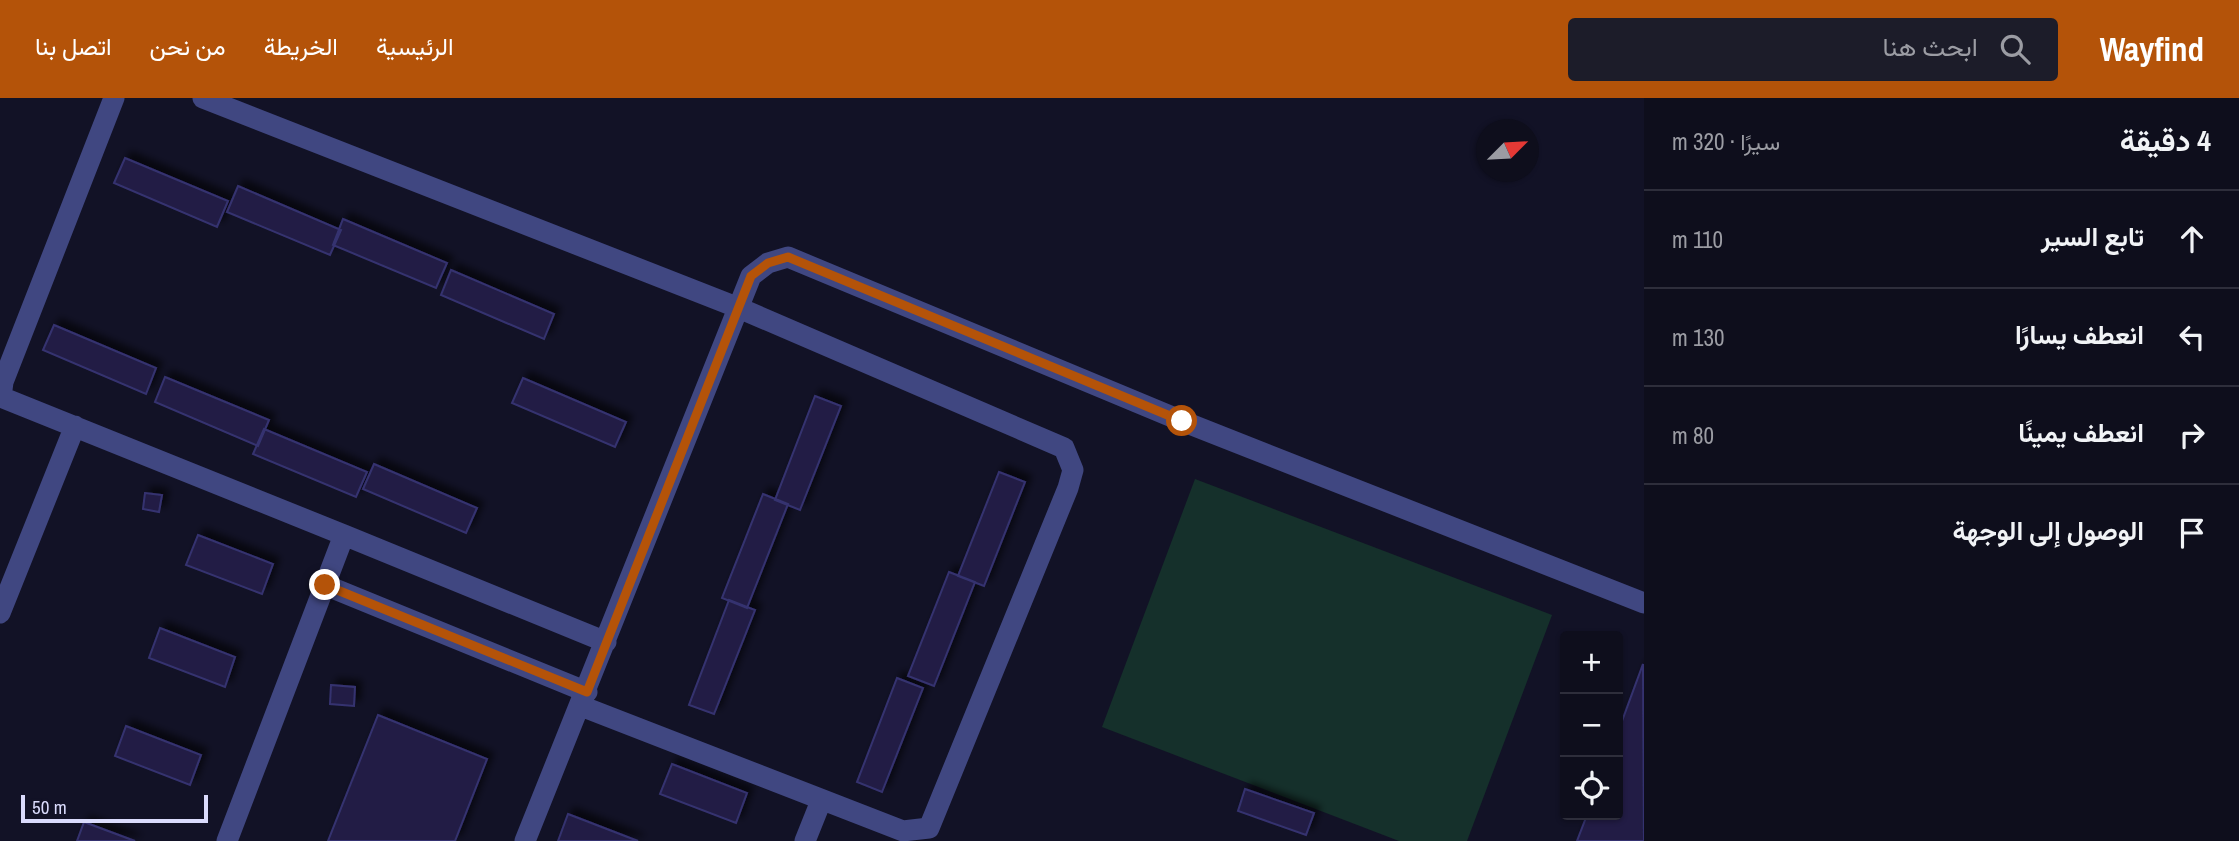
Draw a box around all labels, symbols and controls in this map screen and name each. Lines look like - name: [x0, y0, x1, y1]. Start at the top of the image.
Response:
- search box: [1568, 18, 2058, 81]
- text: Wayfind: [2100, 27, 2204, 71]
- text: ابحث هنا: [1883, 29, 1978, 64]
- text: اتصل بنا: [35, 30, 112, 62]
- text: من نحن: [150, 30, 226, 62]
- text: الخريطة: [264, 30, 338, 62]
- text: الرئيسية: [376, 30, 453, 62]
- icon: search: [1996, 30, 2034, 68]
- north arrow: [1476, 119, 1539, 182]
- text: 4 دقيقة: [2120, 120, 2211, 160]
- text: سيرًا · 320 m: [1672, 126, 1780, 157]
- text: تابع السير: [2041, 219, 2144, 254]
- icon: ahead: [2173, 220, 2211, 258]
- text: 110 m: [1672, 224, 1723, 255]
- text: انعطف يسارًا: [2015, 317, 2144, 352]
- icon: left: [2173, 318, 2211, 356]
- text: 130 m: [1672, 322, 1724, 353]
- route start: [1166, 405, 1197, 436]
- text: انعطف يمينًا: [2018, 415, 2144, 450]
- icon: right: [2173, 416, 2211, 454]
- text: 80 m: [1672, 420, 1714, 451]
- text: الوصول إلى الوجهة: [1952, 513, 2144, 548]
- icon: arrive: [2173, 514, 2211, 552]
- route end: [309, 569, 340, 600]
- map controls: [1560, 631, 1623, 820]
- button: +: [1560, 631, 1623, 694]
- button: −: [1560, 694, 1623, 757]
- button: locate: [1560, 757, 1623, 820]
- scale bar: [21, 792, 208, 824]
- text: 50 m: [32, 794, 67, 820]

